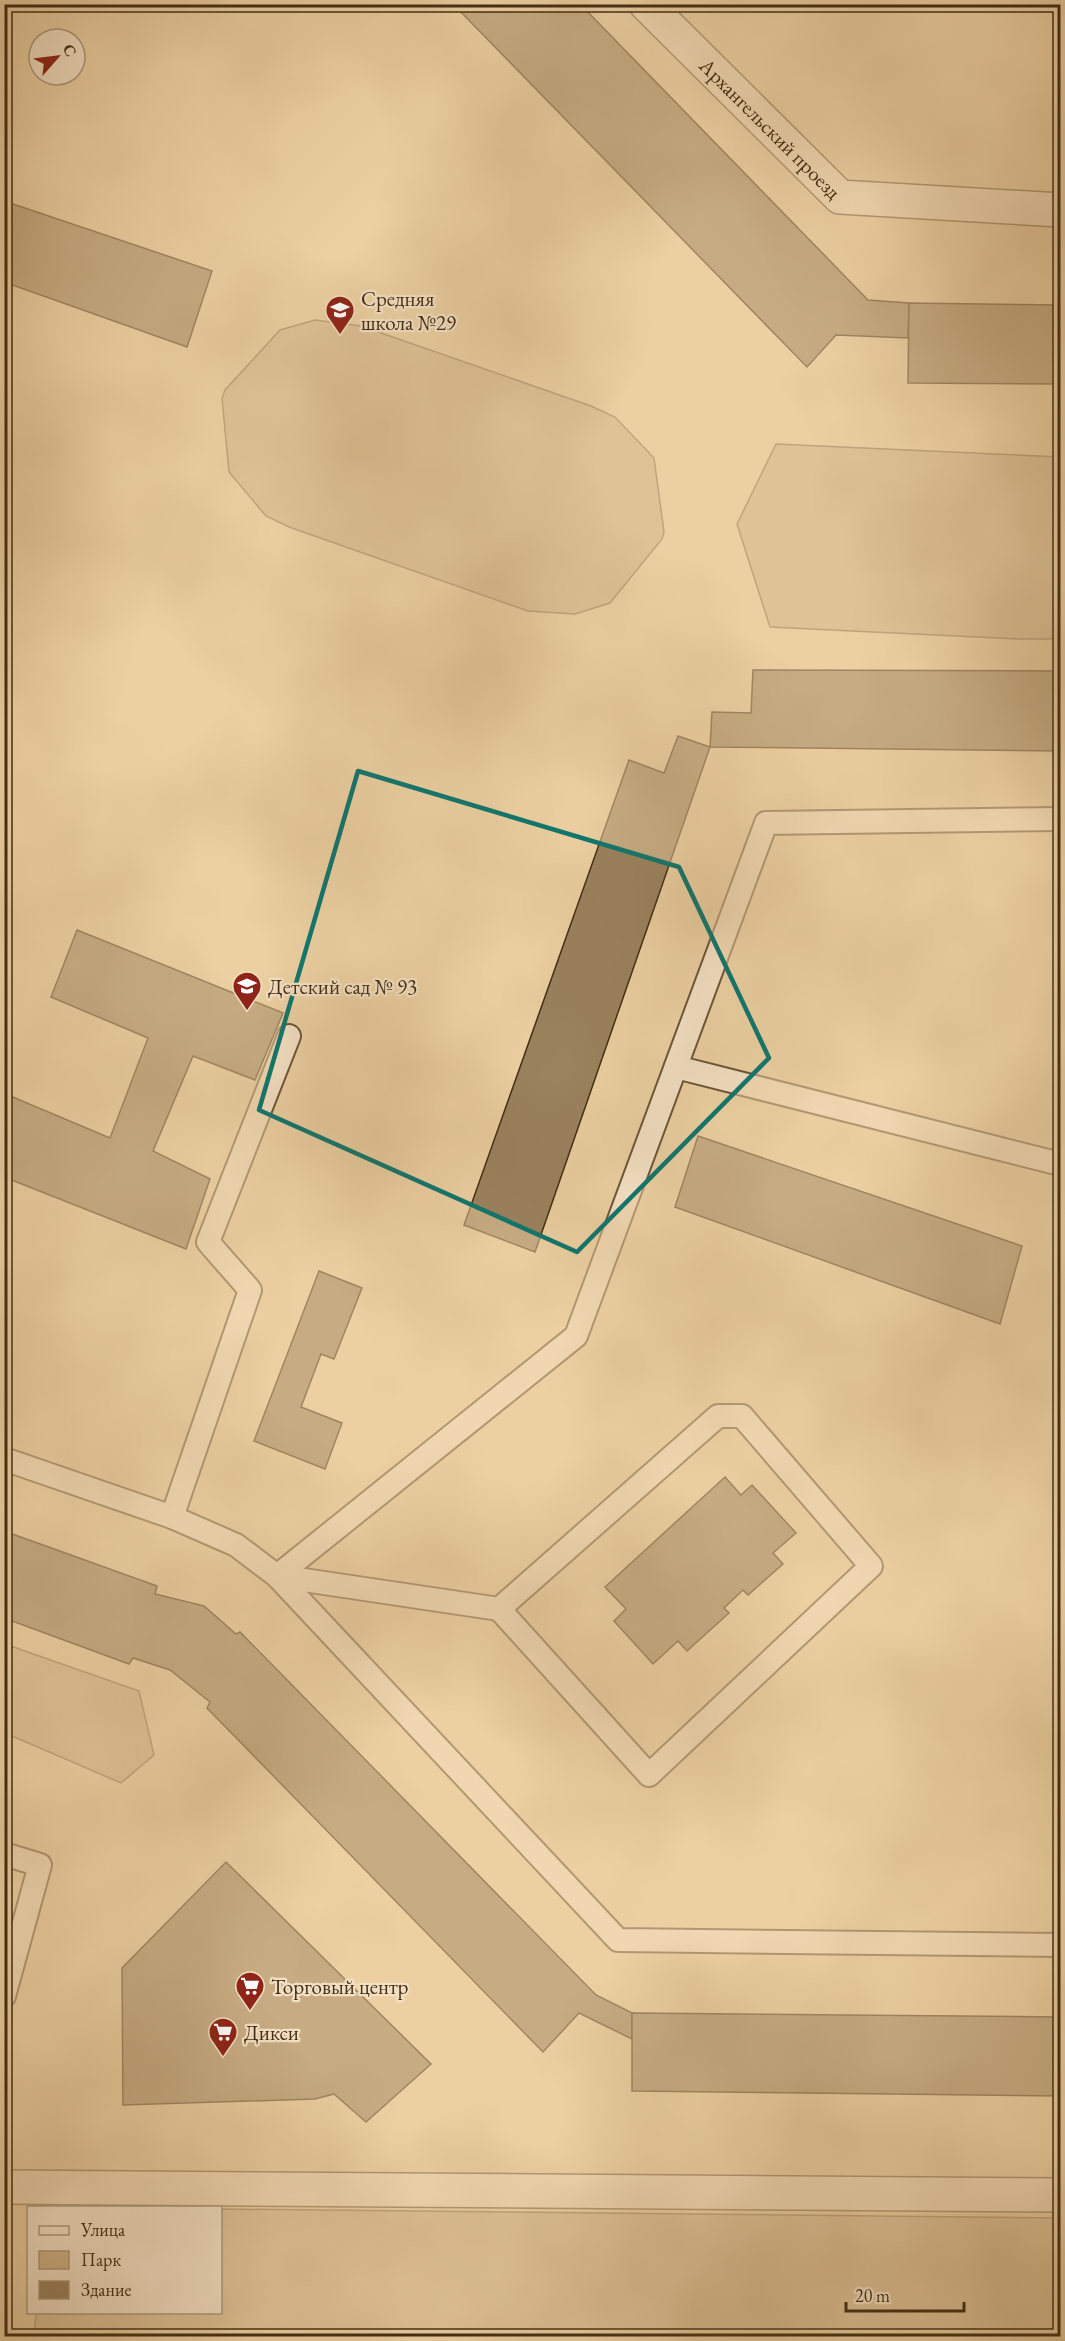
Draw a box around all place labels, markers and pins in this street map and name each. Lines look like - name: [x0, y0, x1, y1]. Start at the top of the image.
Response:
- place label: Средняя школа №29: [361, 285, 456, 336]
- school or university icon: Средняя школа №29: [324, 294, 356, 336]
- school or university icon: Детский сад № 93: [231, 970, 263, 1012]
- place label: Детский сад № 93: [268, 973, 417, 1000]
- supermarket icon: Торговый центр: [234, 1970, 266, 2012]
- place label: Торговый центр: [271, 1973, 409, 2000]
- supermarket icon: Дикси: [207, 2016, 239, 2058]
- place label: Дикси: [244, 2019, 299, 2046]

